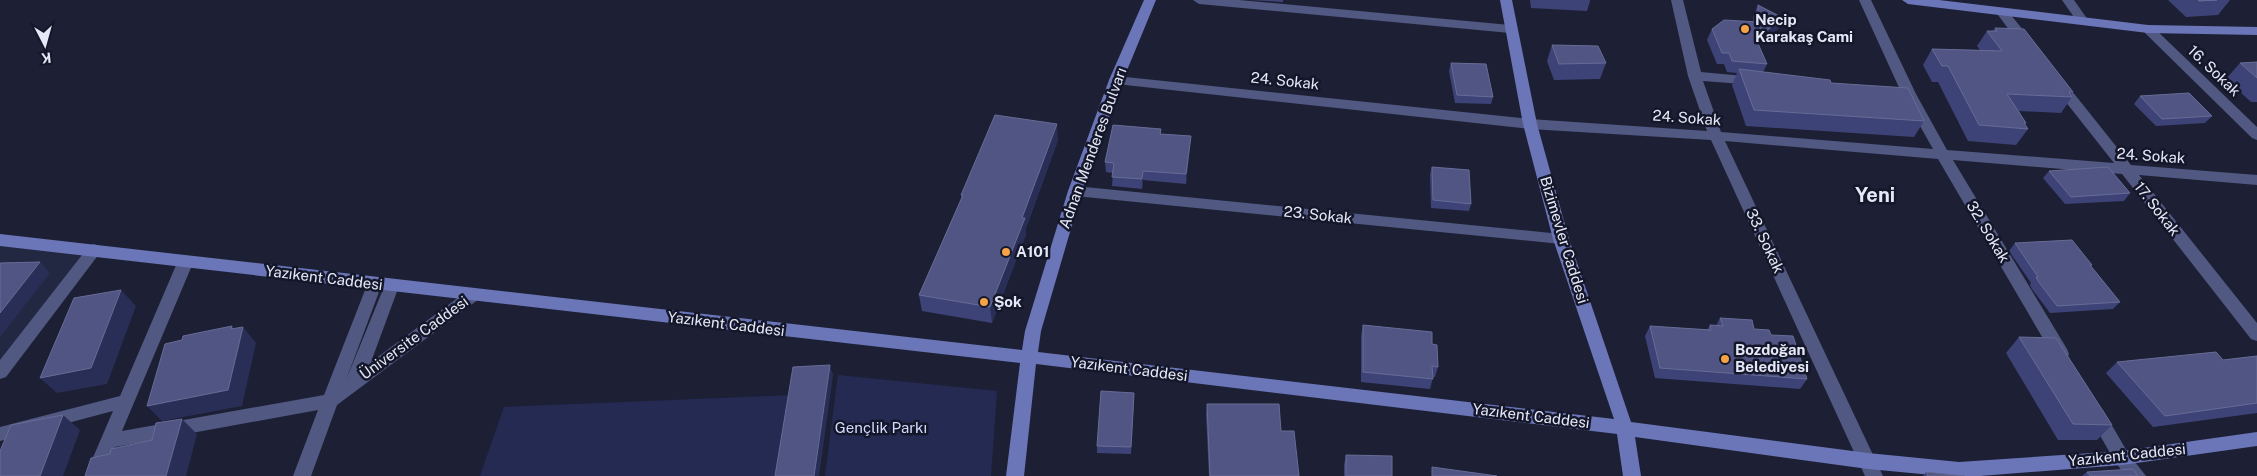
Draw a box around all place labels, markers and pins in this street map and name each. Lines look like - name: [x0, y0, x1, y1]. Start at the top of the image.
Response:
- place label: Necip Karakaş Cami: [1755, 11, 1853, 45]
- marker: Necip Karakaş Cami: [1739, 23, 1751, 35]
- place label: A101: [1016, 243, 1049, 260]
- marker: A101: [1000, 246, 1012, 258]
- place label: Şok: [994, 293, 1022, 310]
- marker: Şok: [978, 296, 990, 308]
- place label: Bozdoğan Belediyesi: [1735, 341, 1809, 375]
- marker: Bozdoğan Belediyesi: [1719, 353, 1731, 365]

